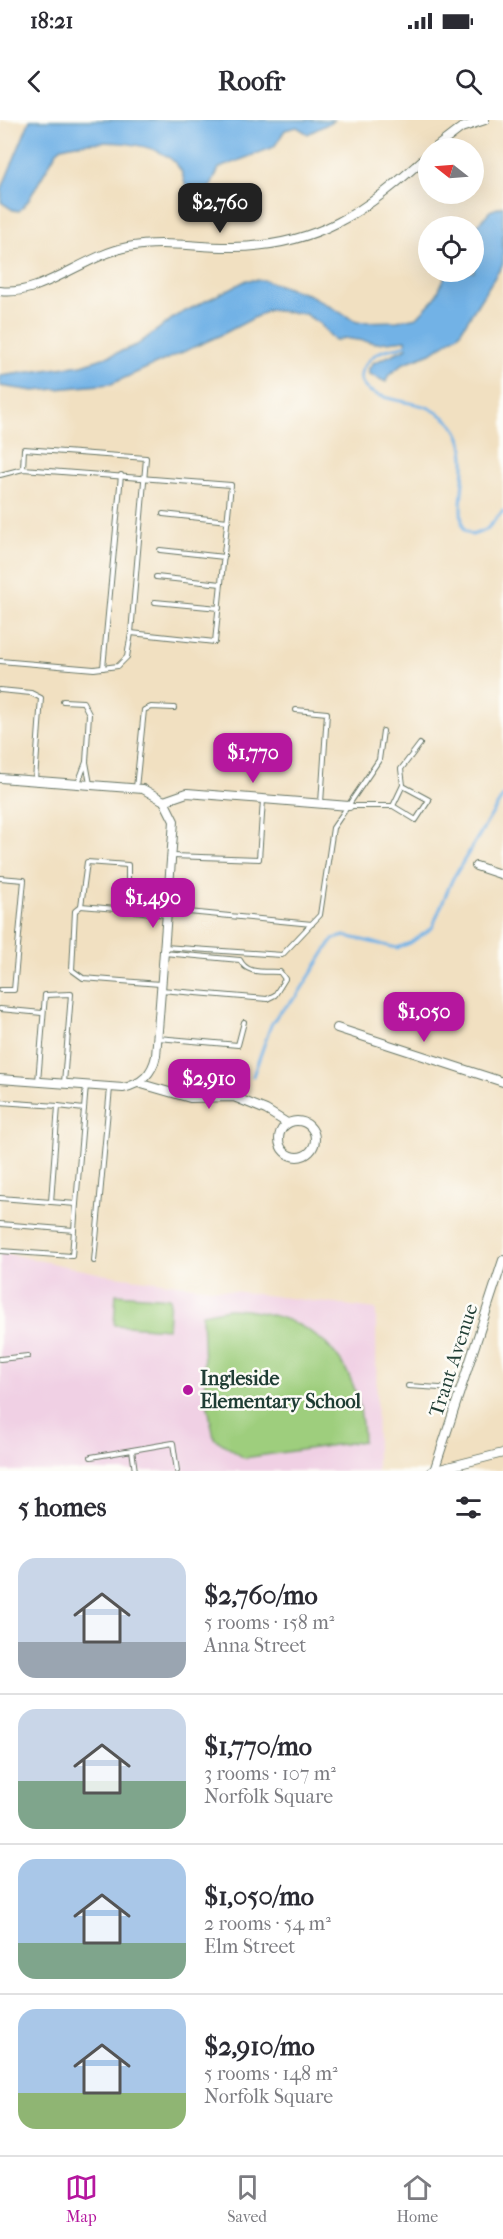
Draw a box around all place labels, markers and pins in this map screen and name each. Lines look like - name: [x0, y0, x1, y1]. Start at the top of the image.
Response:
- pin: $2,760: [171, 183, 269, 234]
- pin: $1,770: [204, 733, 302, 784]
- pin: $1,490: [104, 878, 202, 929]
- pin: $1,050: [375, 992, 473, 1043]
- pin: $2,910: [160, 1059, 258, 1110]
- place label: Ingleside Elementary School: [200, 1367, 362, 1413]
- marker: Ingleside Elementary School: [181, 1383, 195, 1397]

